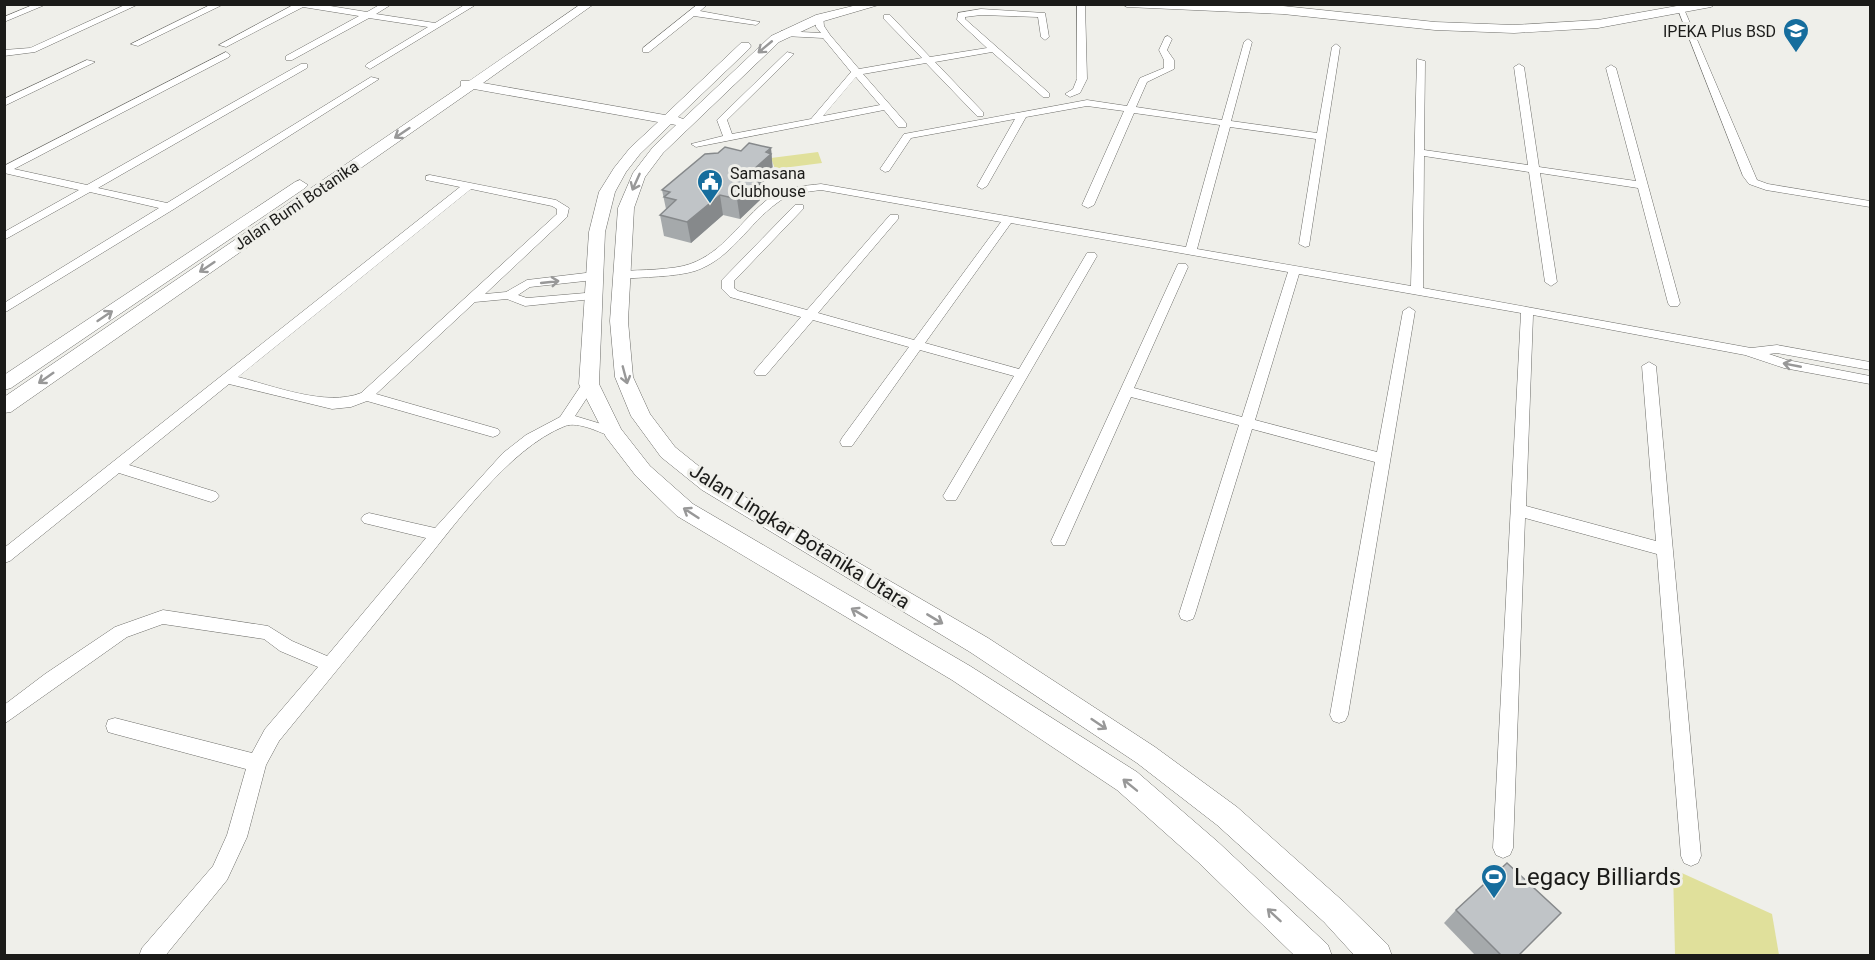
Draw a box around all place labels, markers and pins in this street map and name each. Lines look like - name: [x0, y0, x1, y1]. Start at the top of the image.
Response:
- school or university icon: IPEKA Plus BSD: [1781, 16, 1811, 54]
- place label: IPEKA Plus BSD: [1663, 22, 1776, 41]
- place label: Samasana Clubhouse: [730, 164, 806, 201]
- public building icon: Samasana Clubhouse: [695, 167, 725, 205]
- sports icon: Legacy Billiards: [1479, 862, 1509, 900]
- place label: Legacy Billiards: [1514, 863, 1681, 891]

